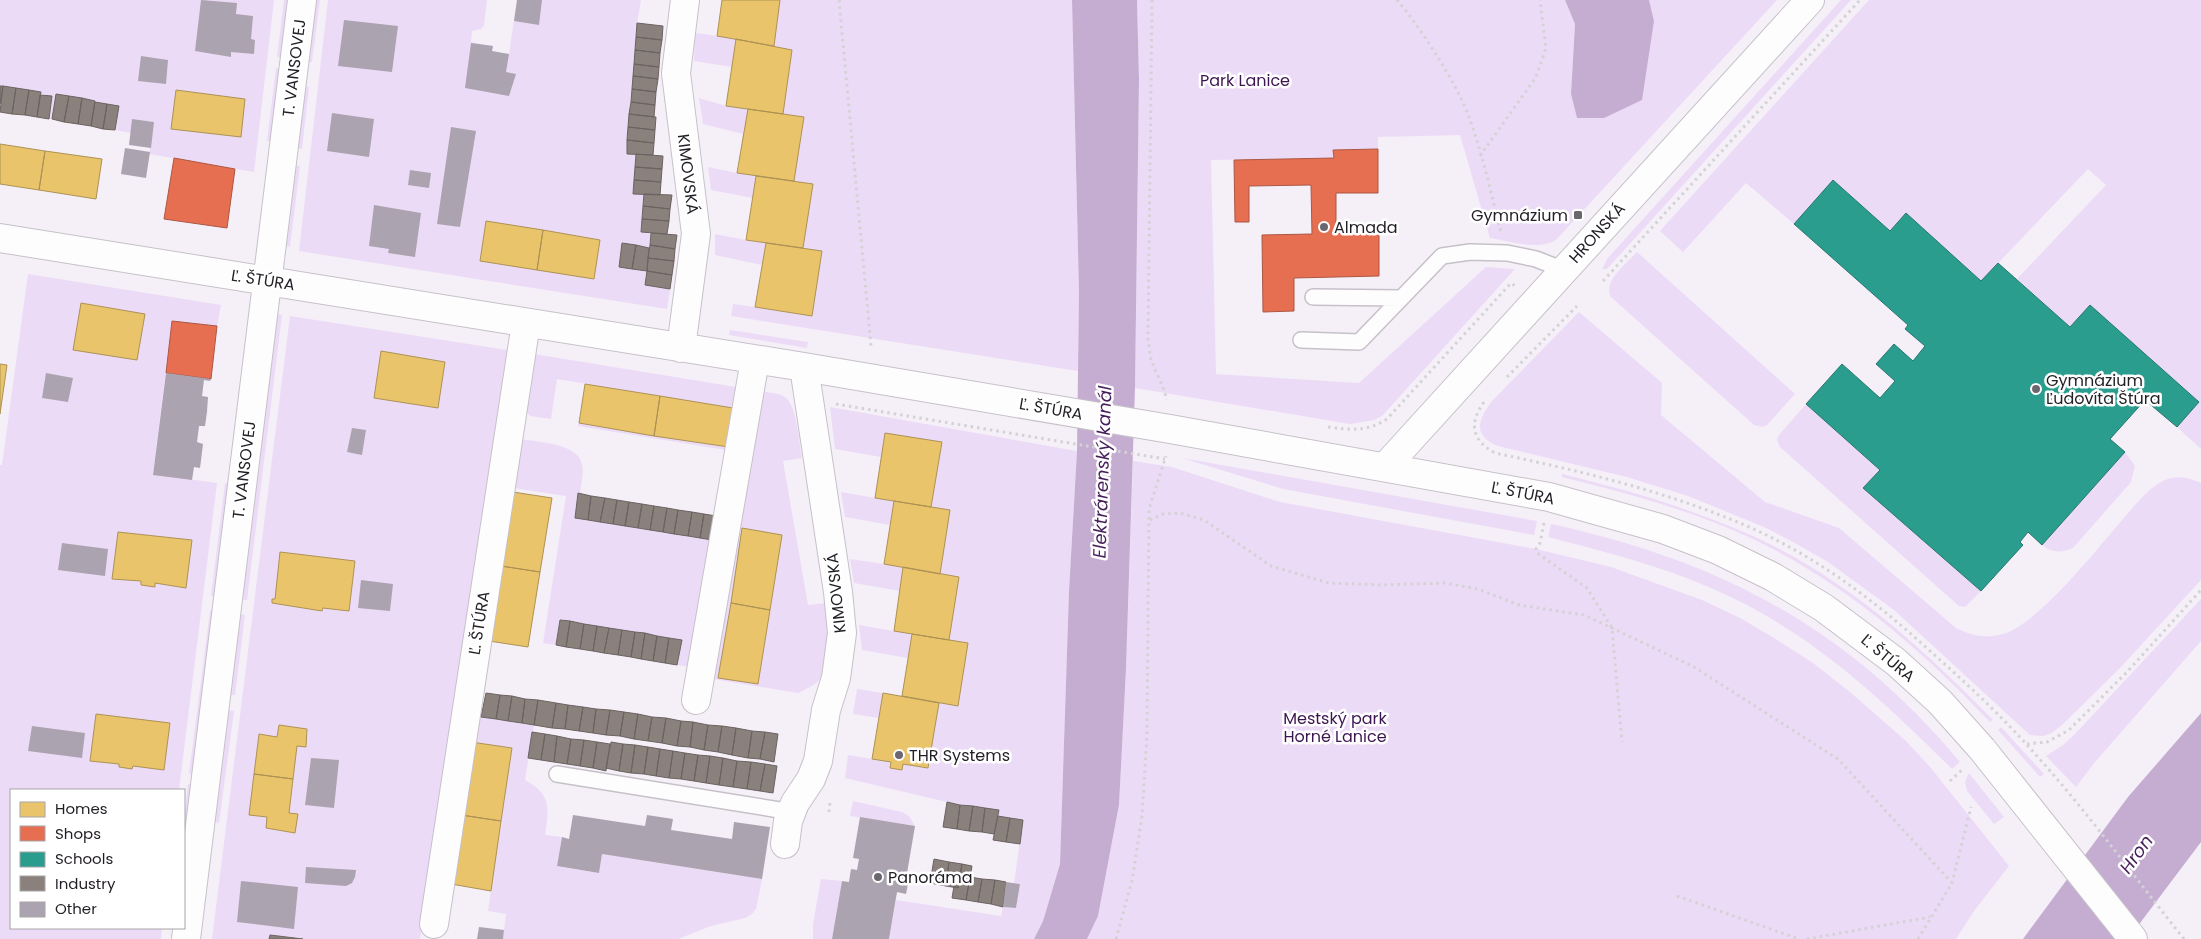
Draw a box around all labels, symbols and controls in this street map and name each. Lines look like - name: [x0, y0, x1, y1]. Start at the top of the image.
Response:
- street label: T. VANSOVEJ: [277, 18, 311, 118]
- park label: Park Lanice: [1200, 69, 1290, 92]
- street label: KIMOVSKÁ: [672, 133, 704, 216]
- street label: HRONSKÁ: [1564, 198, 1631, 268]
- place label: Gymnázium: [1471, 204, 1568, 227]
- marker: Gymnázium: [1572, 209, 1584, 221]
- place label: Almada: [1334, 216, 1398, 239]
- marker: Almada: [1318, 221, 1330, 233]
- street label: Ľ. ŠTÚRA: [230, 264, 297, 296]
- place label: Gymnázium Ľudovíta Štúra: [2046, 369, 2161, 410]
- marker: Gymnázium Ľudovíta Štúra: [2030, 383, 2042, 395]
- water label: Elektrárenský kanál: [1086, 385, 1118, 559]
- street label: Ľ. ŠTÚRA: [1017, 392, 1085, 426]
- street label: T. VANSOVEJ: [227, 420, 261, 520]
- street label: Ľ. ŠTÚRA: [1489, 476, 1557, 510]
- street label: KIMOVSKÁ: [820, 552, 852, 634]
- street label: Ľ. ŠTÚRA: [463, 589, 495, 656]
- street label: Ľ. ŠTÚRA: [1856, 629, 1920, 688]
- park label: Mestský park Horné Lanice: [1283, 707, 1388, 748]
- place label: THR Systems: [909, 744, 1010, 767]
- marker: THR Systems: [893, 749, 905, 761]
- legend: [10, 789, 185, 929]
- text: Homes: [55, 798, 108, 819]
- text: Shops: [55, 823, 101, 844]
- water label: Hron: [2113, 830, 2159, 878]
- text: Schools: [55, 848, 113, 869]
- place label: Panoráma: [888, 866, 973, 889]
- marker: Panoráma: [872, 871, 884, 883]
- text: Industry: [55, 873, 116, 894]
- text: Other: [55, 898, 97, 919]

